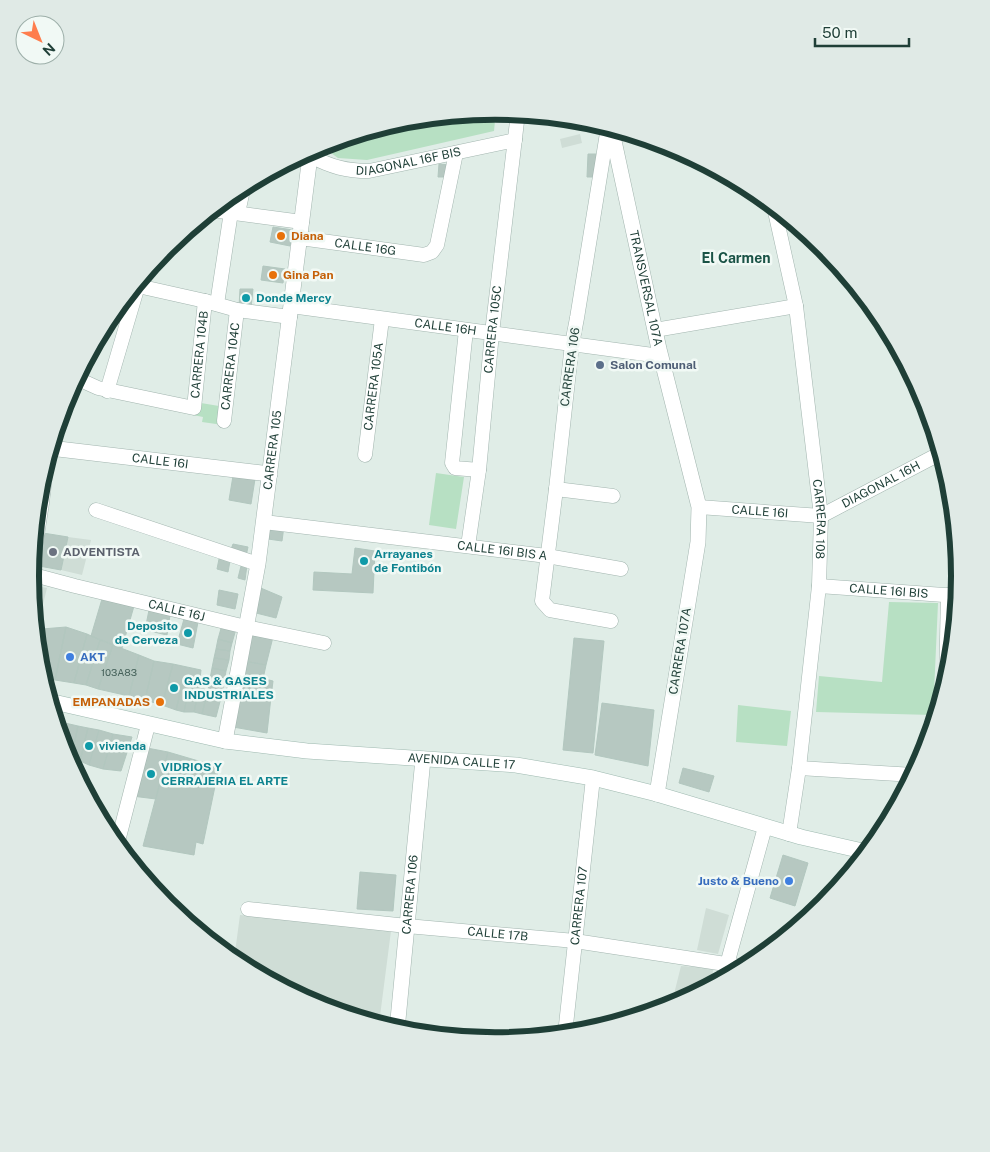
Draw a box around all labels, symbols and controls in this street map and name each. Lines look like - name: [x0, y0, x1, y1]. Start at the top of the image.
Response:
- north arrow: [15, 15, 65, 65]
- scale bar: [815, 15, 909, 47]
- text: 50 m: [822, 24, 857, 41]
- text: N: [39, 40, 58, 59]
- street label: DIAGONAL 16F BIS: [355, 145, 462, 178]
- place label: Diana: [291, 229, 324, 243]
- street label: TRANSVERSAL 107A: [627, 229, 665, 348]
- marker: Diana: [275, 230, 287, 242]
- street label: CALLE 16G: [334, 236, 397, 258]
- district label: El Carmen: [701, 250, 771, 266]
- place label: Gina Pan: [283, 268, 334, 282]
- marker: Gina Pan: [267, 269, 279, 281]
- street label: CARRERA 105C: [481, 285, 505, 374]
- place label: Donde Mercy: [256, 291, 332, 305]
- marker: Donde Mercy: [240, 292, 252, 304]
- street label: CARRERA 104B: [188, 310, 211, 399]
- street label: CALLE 16H: [414, 316, 477, 338]
- street label: CARRERA 104C: [218, 322, 242, 411]
- street label: CARRERA 106: [558, 327, 582, 407]
- street label: CARRERA 105A: [361, 341, 386, 431]
- place label: Salon Comunal: [610, 358, 697, 372]
- marker: Salon Comunal: [594, 359, 606, 371]
- street label: CARRERA 105: [261, 409, 285, 491]
- street label: CALLE 16I: [131, 451, 189, 471]
- street label: DIAGONAL 16H: [839, 458, 922, 511]
- street label: CARRERA 108: [810, 479, 828, 559]
- street label: CALLE 16I: [731, 502, 789, 521]
- street label: CALLE 16I BIS A: [456, 538, 549, 563]
- place label: ADVENTISTA: [63, 545, 140, 559]
- marker: ADVENTISTA: [47, 546, 59, 558]
- place label: Arrayanes de Fontibón: [374, 547, 441, 575]
- marker: Arrayanes de Fontibón: [358, 555, 370, 567]
- street label: CALLE 16I BIS: [849, 581, 929, 601]
- street label: CALLE 16J: [147, 597, 206, 624]
- street label: CARRERA 107A: [666, 606, 694, 695]
- place label: Deposito de Cerveza: [115, 619, 178, 647]
- marker: Deposito de Cerveza: [182, 627, 194, 639]
- place label: AKT: [80, 650, 105, 664]
- marker: AKT: [64, 651, 76, 663]
- house number: 103A83: [101, 666, 137, 678]
- place label: GAS & GASES INDUSTRIALES: [184, 674, 274, 702]
- marker: GAS & GASES INDUSTRIALES: [168, 682, 180, 694]
- place label: EMPANADAS: [72, 695, 150, 709]
- marker: EMPANADAS: [154, 696, 166, 708]
- place label: vivienda: [99, 739, 146, 753]
- marker: vivienda: [83, 740, 95, 752]
- street label: AVENIDA CALLE 17: [407, 751, 516, 772]
- place label: VIDRIOS Y CERRAJERIA EL ARTE: [161, 760, 288, 788]
- marker: VIDRIOS Y CERRAJERIA EL ARTE: [145, 768, 157, 780]
- street label: CARRERA 106: [399, 854, 421, 935]
- street label: CARRERA 107: [568, 866, 590, 946]
- place label: Justo & Bueno: [698, 874, 779, 888]
- marker: Justo & Bueno: [783, 875, 795, 887]
- street label: CALLE 17B: [467, 924, 529, 944]

